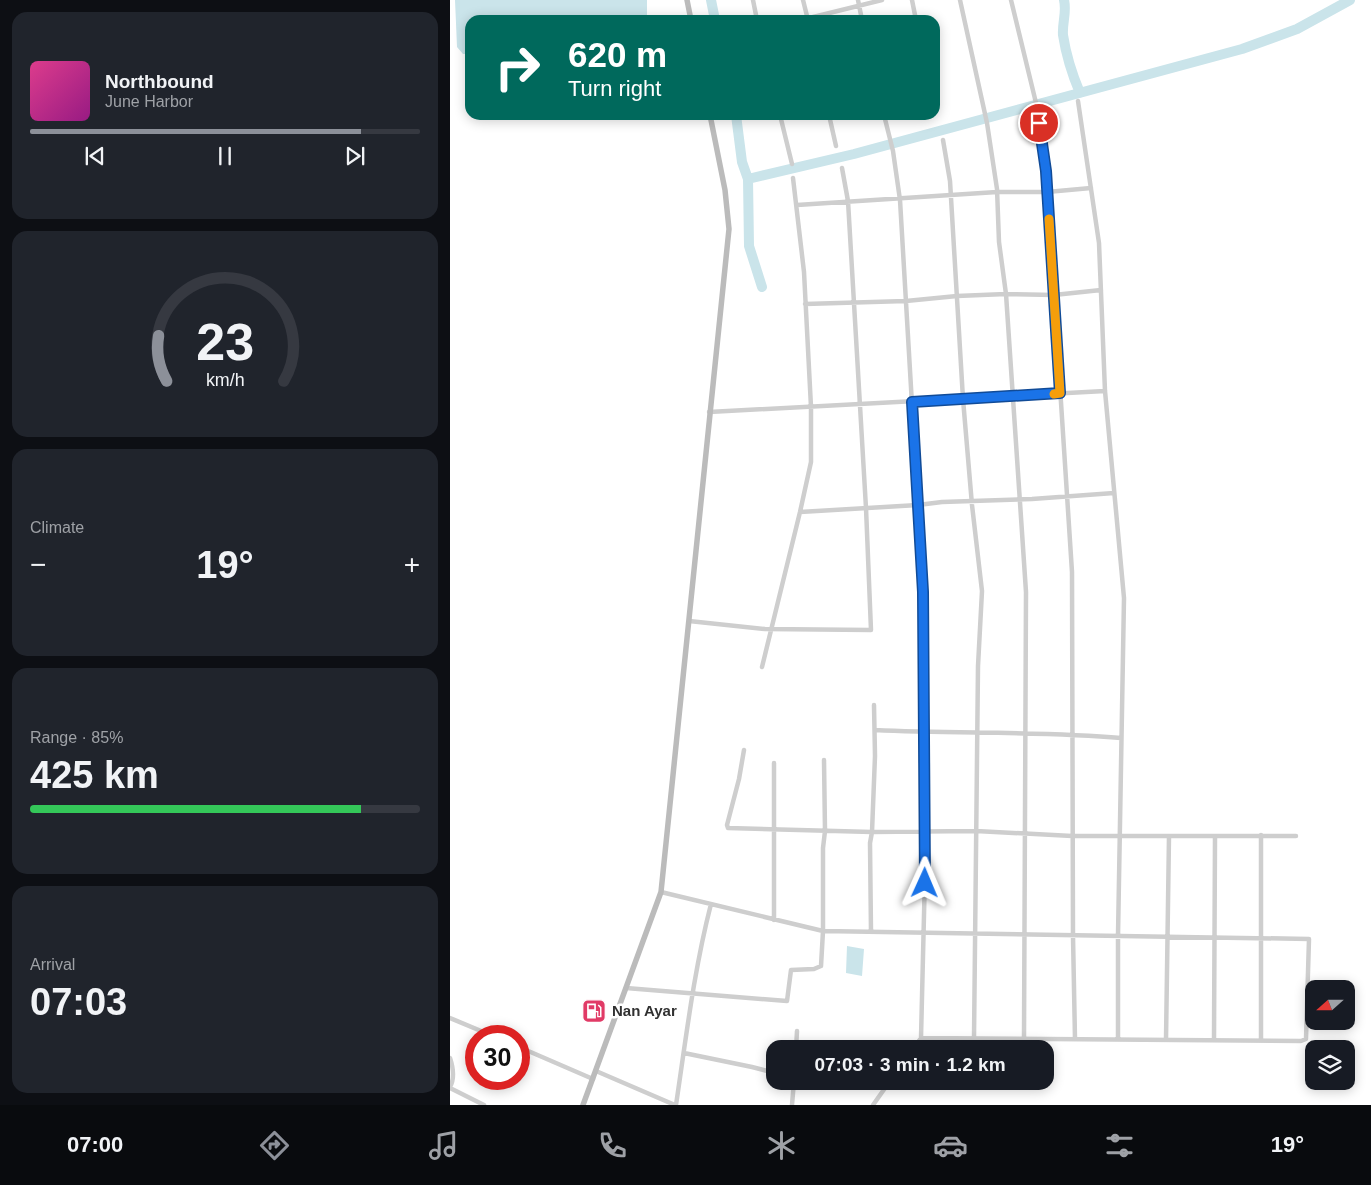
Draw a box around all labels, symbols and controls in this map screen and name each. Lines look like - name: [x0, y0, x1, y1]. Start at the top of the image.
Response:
- icon: right: [485, 35, 550, 100]
- text: 620 m: [568, 35, 667, 74]
- text: Northbound: [105, 71, 214, 92]
- text: Turn right: [568, 76, 661, 101]
- text: June Harbor: [105, 93, 193, 110]
- pin: [1018, 102, 1060, 144]
- icon: arrive: [1025, 109, 1053, 137]
- icon: previous: [81, 142, 109, 170]
- icon: pause: [211, 142, 239, 170]
- icon: next: [341, 142, 369, 170]
- text: 23: [196, 313, 254, 371]
- text: km/h: [206, 370, 244, 390]
- text: Climate: [30, 519, 84, 536]
- text: 19°: [196, 544, 254, 586]
- text: −: [30, 549, 46, 580]
- text: +: [404, 549, 420, 580]
- text: Range · 85%: [30, 729, 123, 746]
- text: 425 km: [30, 754, 159, 796]
- position arrow: [898, 856, 950, 908]
- text: Arrival: [30, 956, 75, 973]
- north arrow: [1305, 980, 1355, 1030]
- map controls: [1305, 980, 1355, 1090]
- text: 07:03: [30, 981, 127, 1023]
- fuel station icon: Nan Ayar: [581, 998, 607, 1024]
- place label: Nan Ayar: [612, 1002, 677, 1019]
- speed limit sign: 30: [465, 1025, 530, 1090]
- button: layers: [1305, 1040, 1355, 1090]
- text: 07:03 · 3 min · 1.2 km: [814, 1054, 1006, 1075]
- icon: directions: [257, 1128, 292, 1163]
- icon: music: [426, 1128, 461, 1163]
- icon: phone: [595, 1128, 630, 1163]
- icon: climate: [764, 1128, 799, 1163]
- icon: car: [933, 1128, 968, 1163]
- icon: filters: [1102, 1128, 1137, 1163]
- text: 07:00: [67, 1132, 123, 1157]
- text: 19°: [1271, 1132, 1304, 1157]

